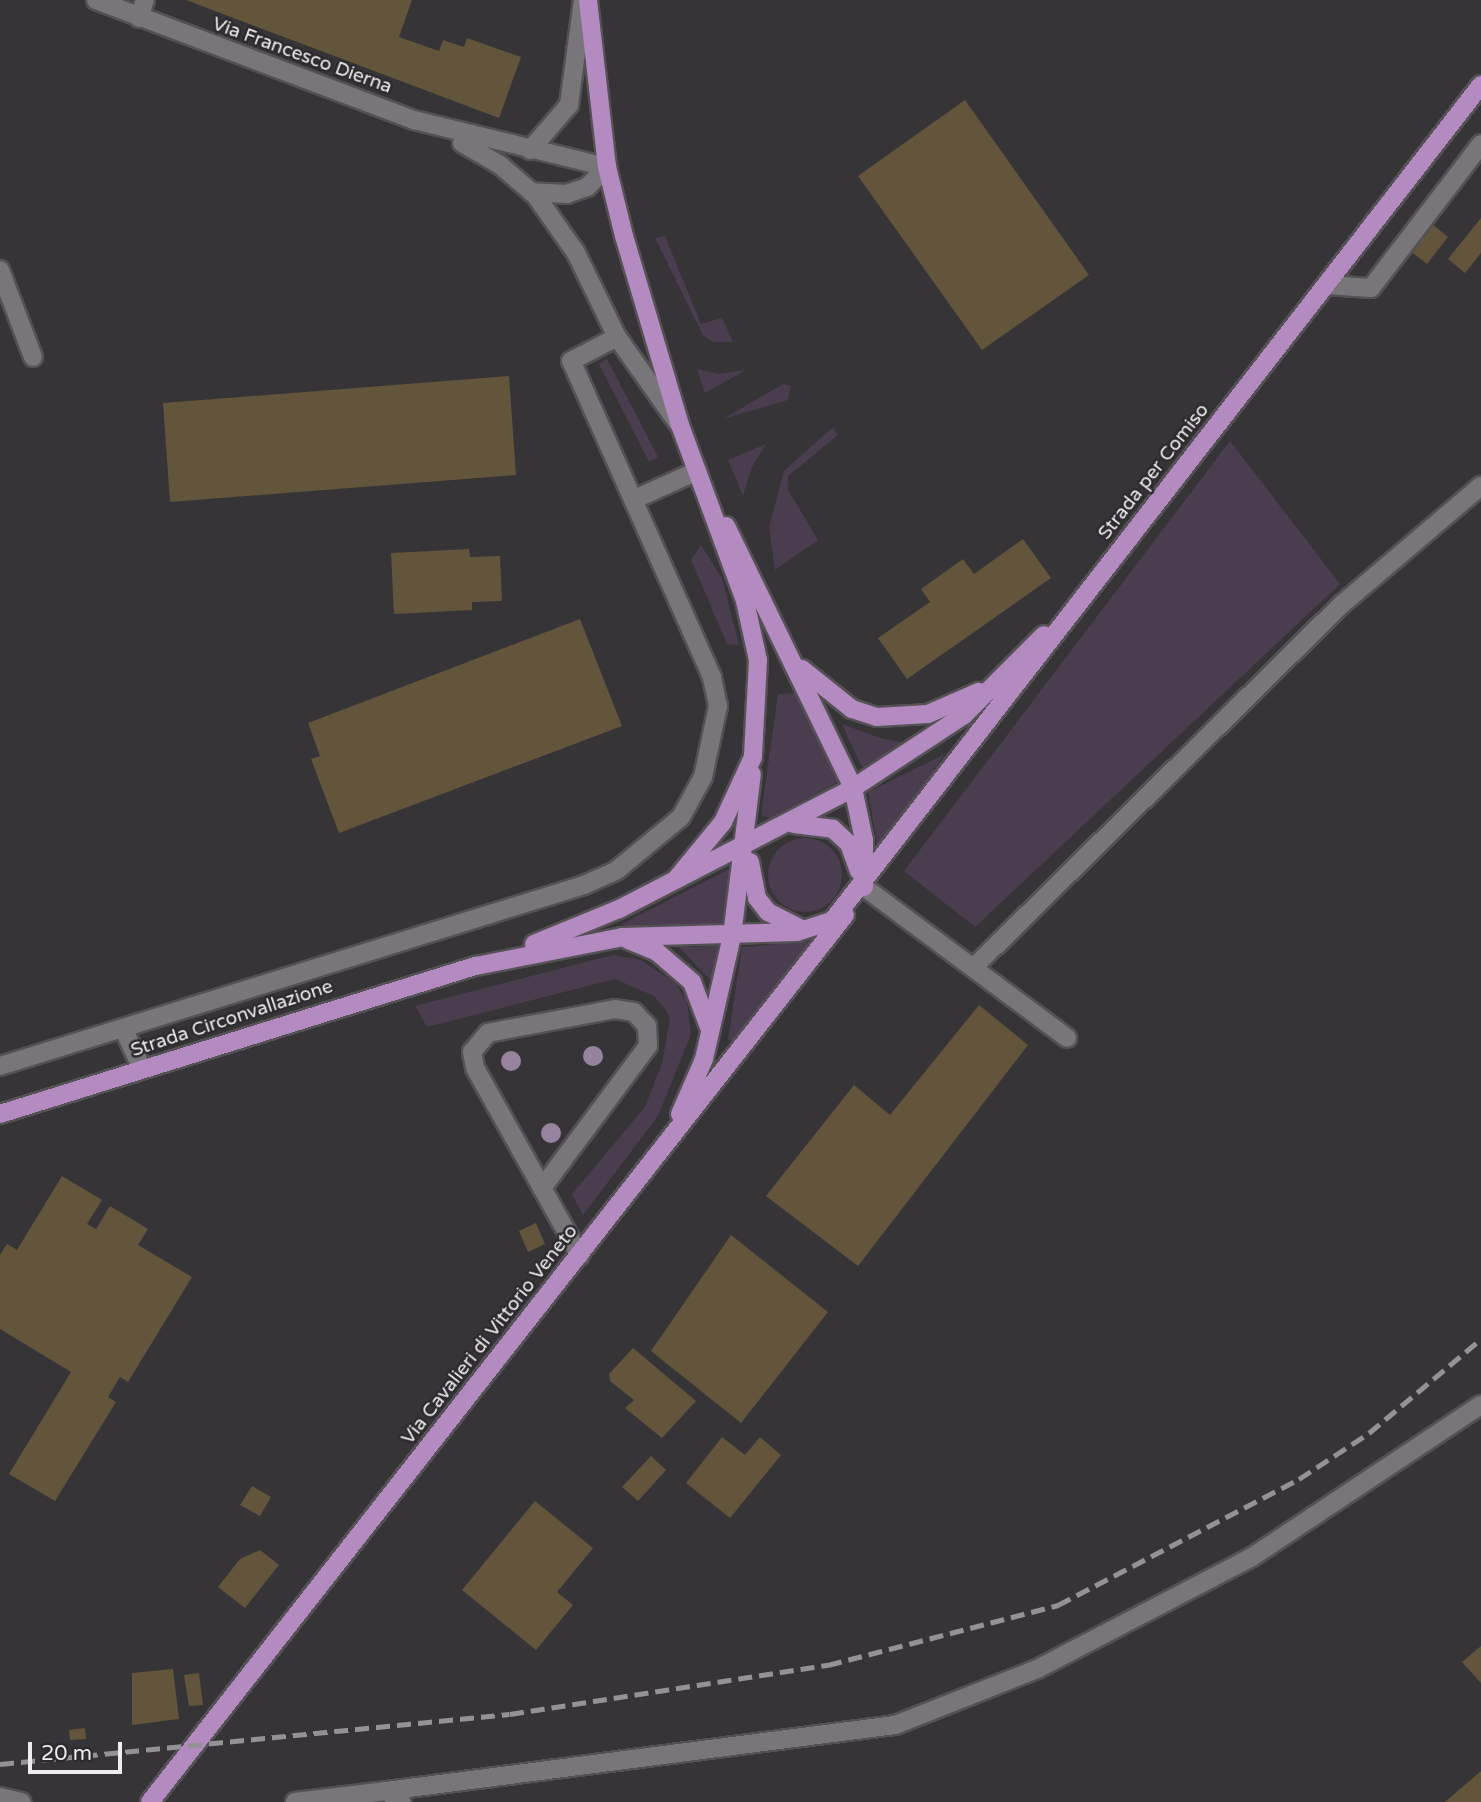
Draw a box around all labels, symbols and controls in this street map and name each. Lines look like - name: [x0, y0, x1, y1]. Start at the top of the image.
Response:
- street label: Via Francesco Dierna: [209, 13, 395, 99]
- street label: Strada per Comiso: [1094, 399, 1214, 545]
- street label: Strada Circonvallazione: [128, 976, 336, 1062]
- street label: Via Cavalieri di Vittorio Veneto: [397, 1221, 583, 1449]
- scale bar: [32, 1728, 126, 1772]
- text: 20 m: [41, 1741, 92, 1766]

